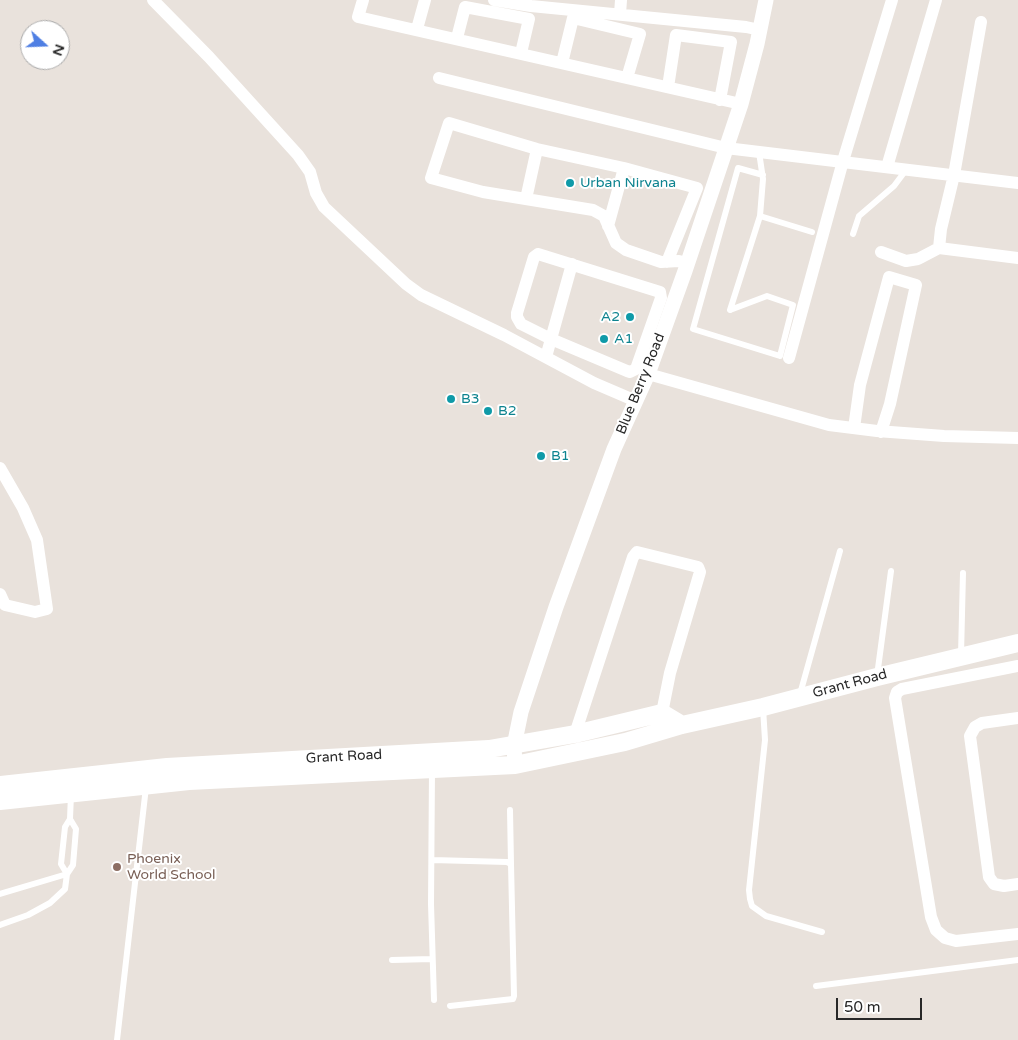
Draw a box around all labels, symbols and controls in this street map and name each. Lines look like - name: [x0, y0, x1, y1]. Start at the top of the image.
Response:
- north arrow: [20, 20, 70, 70]
- text: N: [49, 42, 69, 58]
- place label: Urban Nirvana: [580, 175, 676, 191]
- marker: Urban Nirvana: [564, 177, 576, 189]
- place label: A2: [601, 309, 620, 325]
- marker: A2: [624, 311, 636, 323]
- street label: Blue Berry Road: [613, 331, 669, 437]
- place label: A1: [614, 331, 633, 347]
- marker: A1: [598, 333, 610, 345]
- place label: B3: [461, 391, 479, 407]
- marker: B3: [445, 393, 457, 405]
- place label: B2: [498, 403, 516, 419]
- marker: B2: [482, 405, 494, 417]
- place label: B1: [551, 448, 569, 464]
- marker: B1: [535, 450, 547, 462]
- street label: Grant Road: [811, 666, 889, 702]
- street label: Grant Road: [305, 747, 383, 767]
- place label: Phoenix World School: [127, 851, 215, 884]
- marker: Phoenix World School: [111, 861, 123, 873]
- scale bar: [838, 988, 924, 1020]
- text: 50 m: [844, 998, 881, 1016]

